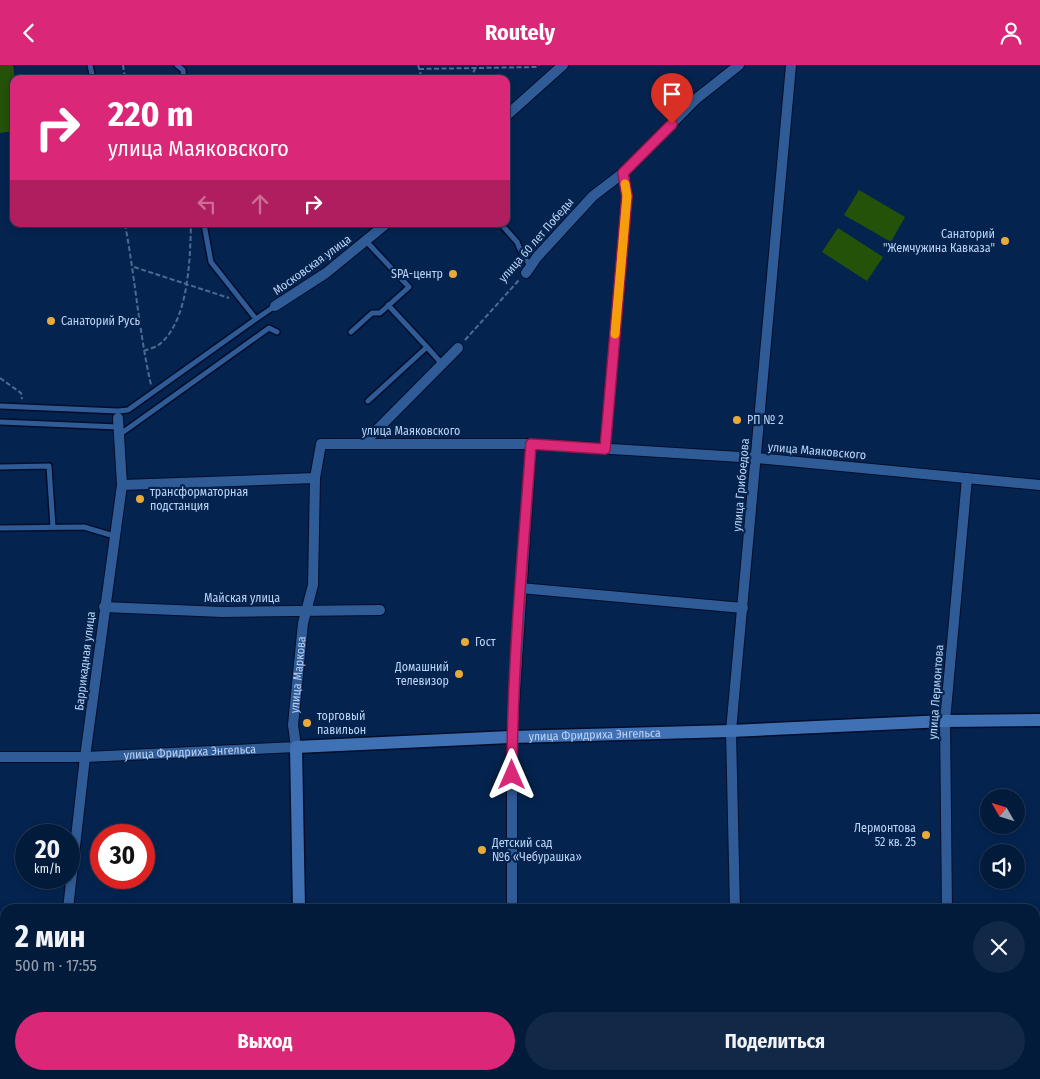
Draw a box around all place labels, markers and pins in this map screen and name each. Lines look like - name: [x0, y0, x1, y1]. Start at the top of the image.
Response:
- pin: [651, 73, 693, 124]
- place label: Санаторий "Жемчужина Кавказа": [883, 227, 995, 255]
- marker: Санаторий "Жемчужина Кавказа": [999, 235, 1011, 247]
- place label: SPA-центр: [391, 267, 443, 281]
- marker: SPA-центр: [447, 268, 459, 280]
- place label: Санаторий Русь: [61, 314, 141, 328]
- marker: Санаторий Русь: [45, 315, 57, 327]
- place label: РП № 2: [747, 413, 784, 427]
- marker: РП № 2: [731, 414, 743, 426]
- place label: трансформаторная подстанция: [150, 485, 248, 513]
- marker: трансформаторная подстанция: [134, 493, 146, 505]
- place label: Гост: [475, 635, 496, 649]
- marker: Гост: [459, 636, 471, 648]
- place label: Домашний телевизор: [394, 660, 449, 688]
- marker: Домашний телевизор: [453, 668, 465, 680]
- place label: торговый павильон: [317, 709, 366, 737]
- marker: торговый павильон: [301, 717, 313, 729]
- place label: Лермонтова 52 кв. 25: [854, 821, 916, 849]
- marker: Лермонтова 52 кв. 25: [920, 829, 932, 841]
- place label: Детский сад №6 «Чебурашка»: [491, 836, 582, 864]
- marker: Детский сад №6 «Чебурашка»: [476, 844, 488, 856]

